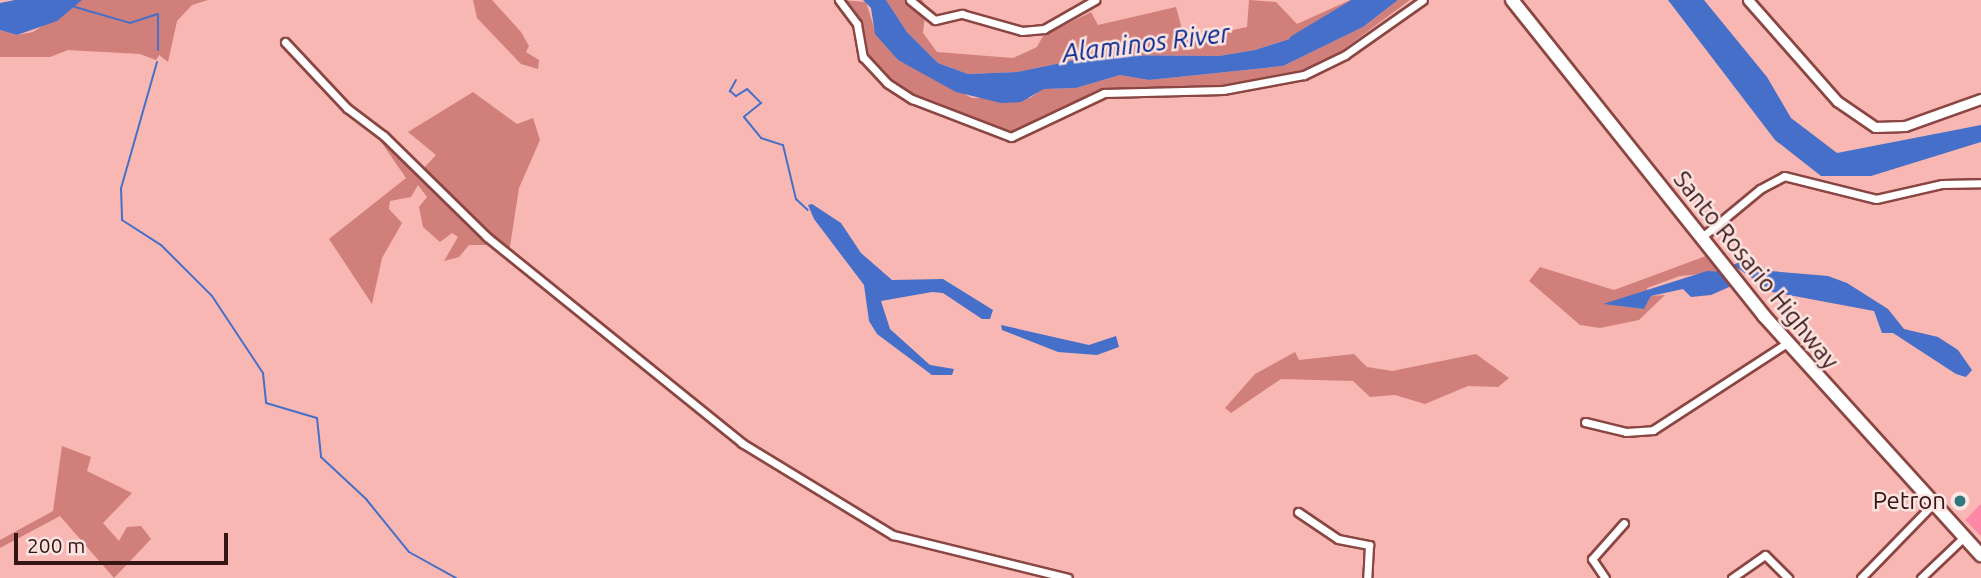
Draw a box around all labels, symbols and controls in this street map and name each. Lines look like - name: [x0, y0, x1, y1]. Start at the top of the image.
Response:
- water label: Alaminos River: [1060, 17, 1232, 69]
- street label: Santo Rosario Highway: [1667, 165, 1845, 375]
- place label: Petron: [1873, 487, 1946, 515]
- marker: Petron: [1952, 493, 1968, 509]
- scale bar: [18, 518, 231, 562]
- text: 200 m: [27, 533, 85, 557]

